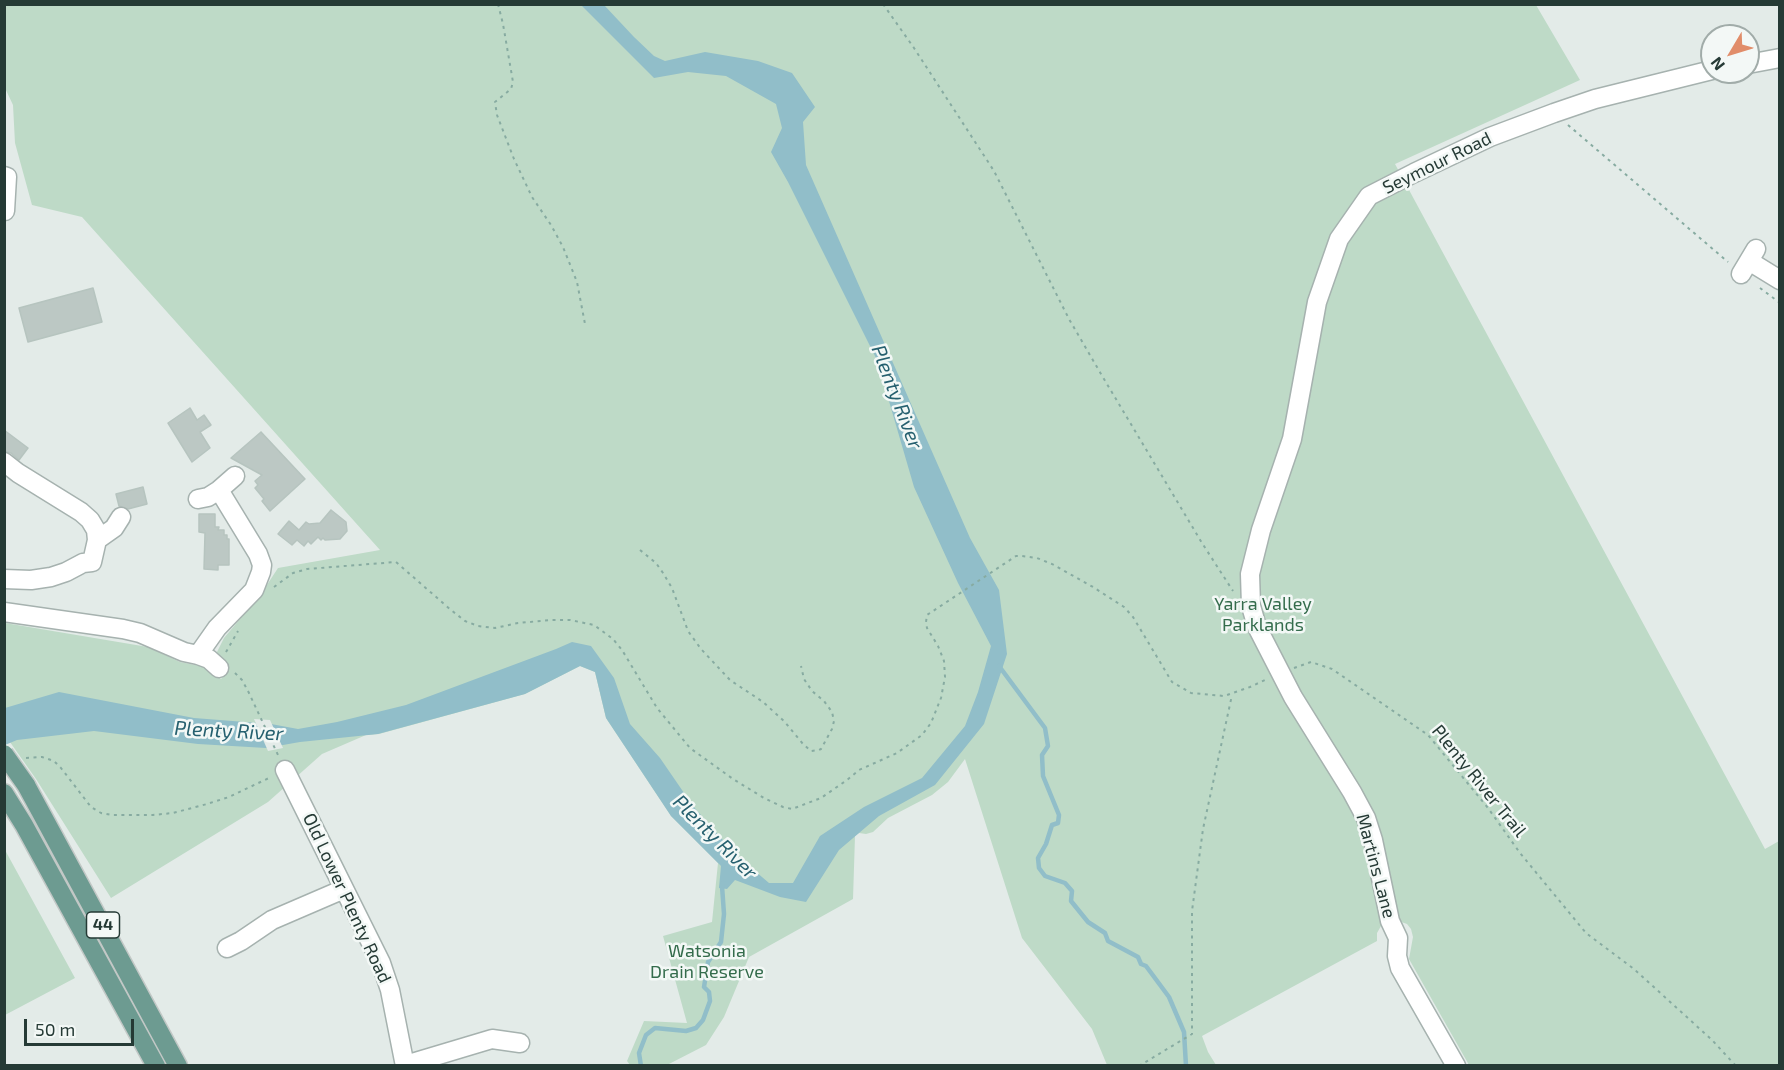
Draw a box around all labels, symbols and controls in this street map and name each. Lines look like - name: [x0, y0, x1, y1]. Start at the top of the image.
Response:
- north arrow: [1700, 24, 1760, 84]
- text: N: [1706, 54, 1728, 75]
- street label: Seymour Road: [1379, 127, 1495, 199]
- water label: Plenty River: [866, 342, 928, 452]
- park label: Yarra Valley Parklands: [1214, 593, 1312, 636]
- water label: Plenty River: [174, 716, 284, 746]
- street label: Plenty River Trail: [1427, 721, 1531, 841]
- water label: Plenty River: [668, 790, 762, 884]
- street label: Old Lower Plenty Road: [298, 810, 396, 986]
- street label: Martins Lane: [1352, 811, 1400, 921]
- road number: 44: [86, 912, 120, 938]
- park label: Watsonia Drain Reserve: [650, 940, 764, 982]
- scale bar: [27, 1007, 136, 1045]
- text: 50 m: [35, 1018, 75, 1040]

